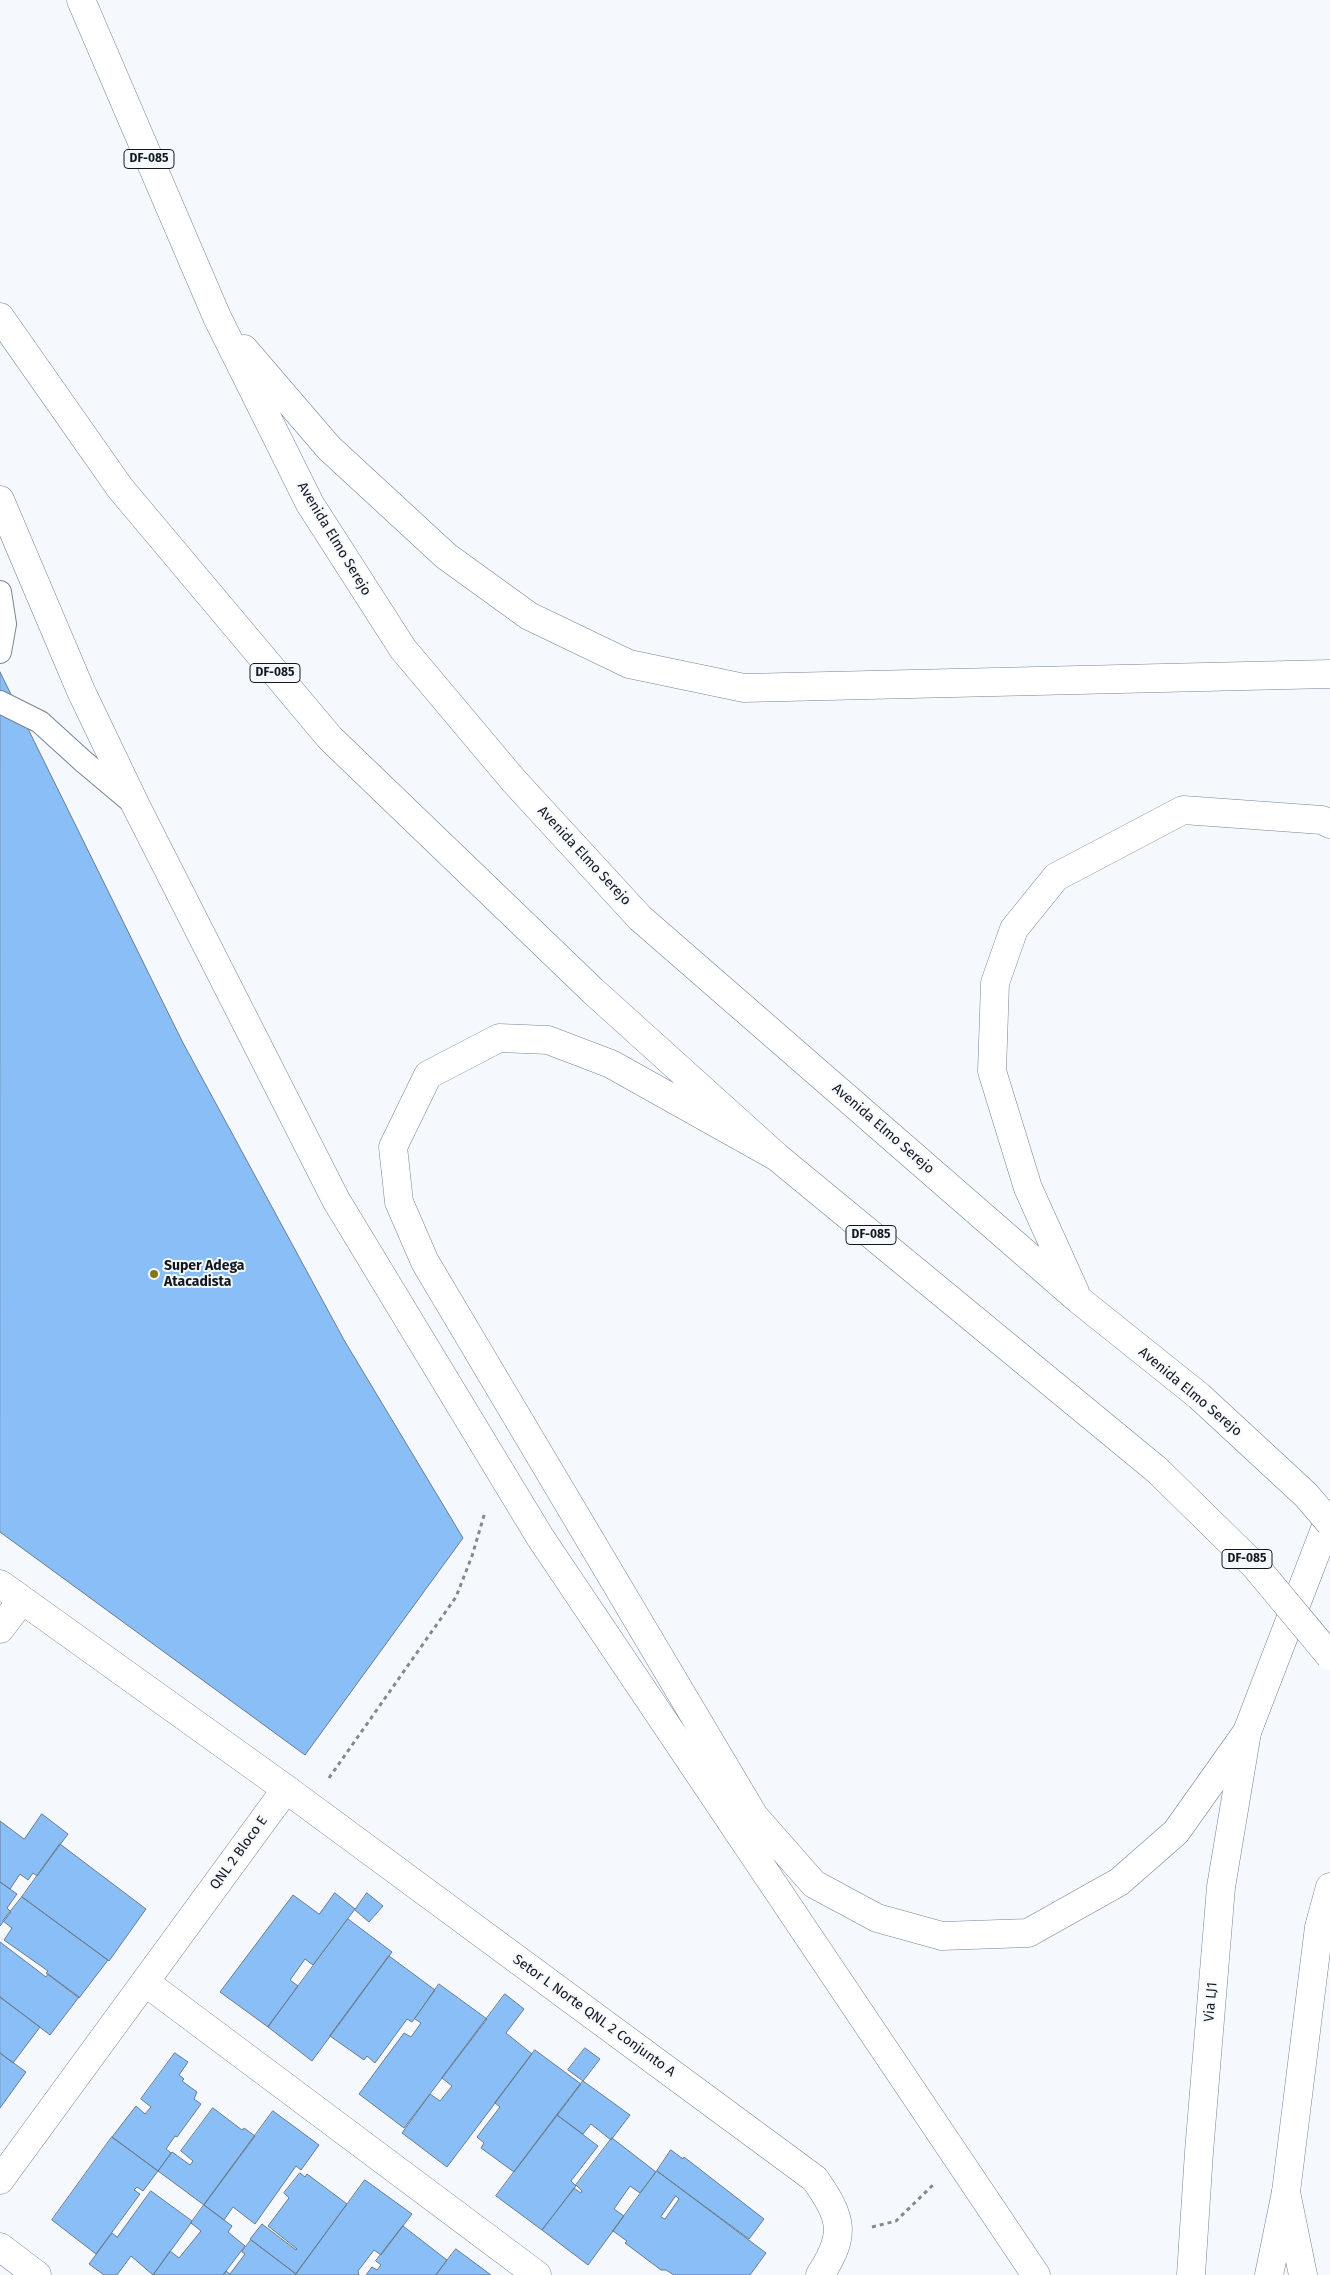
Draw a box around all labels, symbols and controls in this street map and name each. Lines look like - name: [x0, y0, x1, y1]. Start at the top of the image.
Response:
- road number: DF-085: [124, 150, 174, 168]
- street label: Avenida Elmo Serejo: [293, 479, 375, 599]
- road number: DF-085: [250, 664, 300, 682]
- street label: Avenida Elmo Serejo: [534, 803, 634, 909]
- street label: Avenida Elmo Serejo: [829, 1080, 937, 1178]
- road number: DF-085: [846, 1226, 896, 1244]
- place label: Super Adega Atacadista: [164, 1258, 244, 1290]
- marker: Super Adega Atacadista: [148, 1268, 160, 1280]
- street label: Avenida Elmo Serejo: [1135, 1344, 1245, 1440]
- road number: DF-085: [1222, 1550, 1272, 1568]
- street label: QNL 2 Bloco E: [207, 1813, 271, 1893]
- street label: Setor L Norte QNL 2 Conjunto A: [509, 1951, 679, 2081]
- street label: Via LJ1: [1201, 1981, 1221, 2023]

